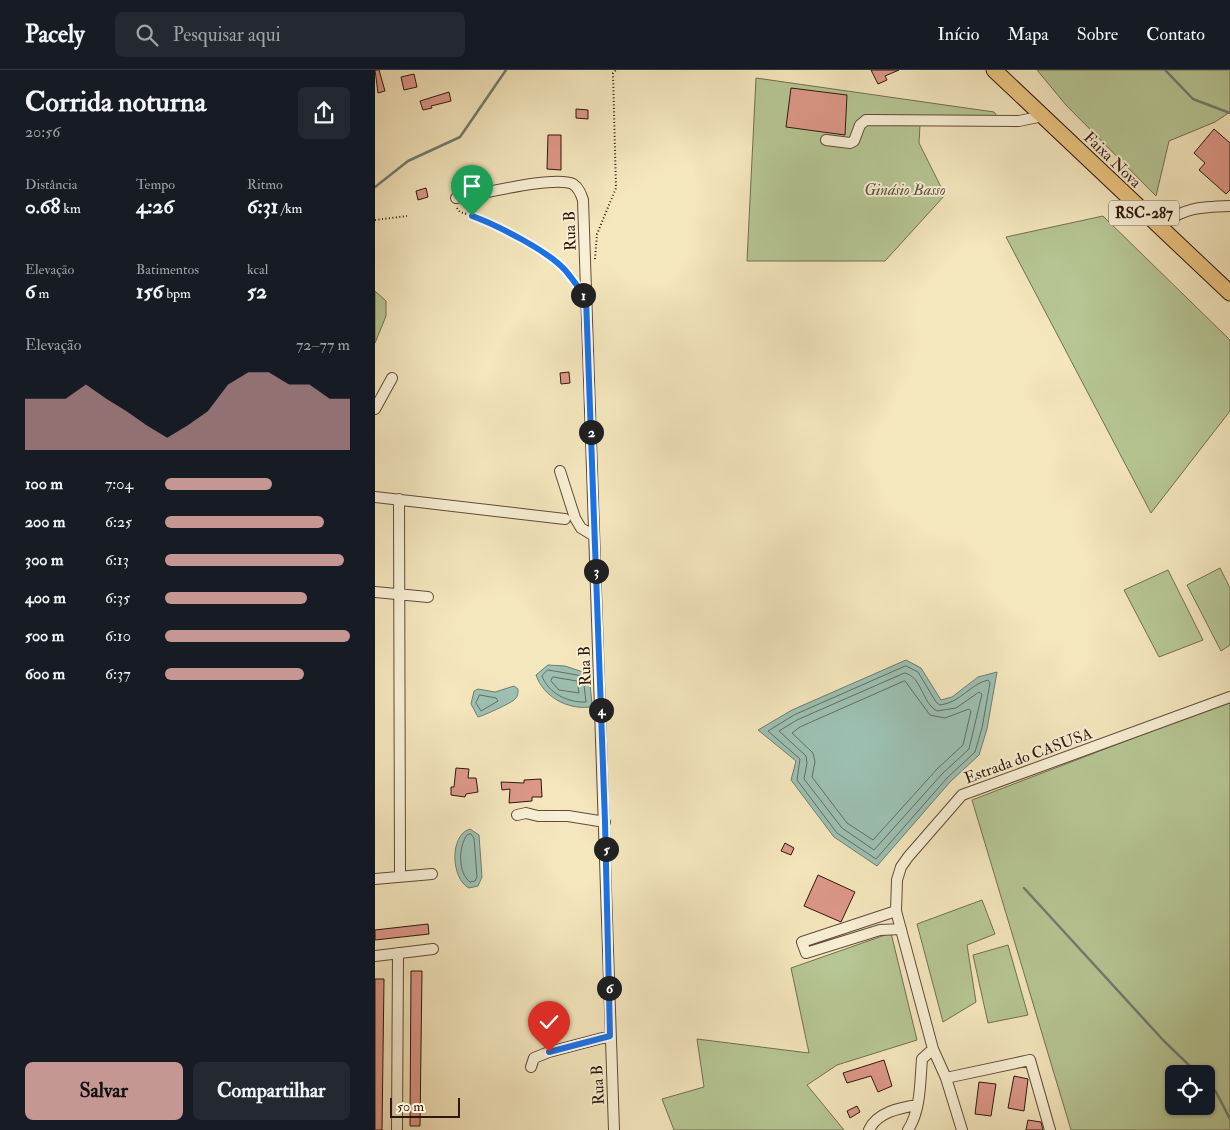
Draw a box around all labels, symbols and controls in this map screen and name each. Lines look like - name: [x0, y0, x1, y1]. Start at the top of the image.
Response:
- search box: [115, 12, 465, 57]
- text: Pacely: [25, 19, 85, 50]
- icon: search: [133, 21, 161, 49]
- text: Pesquisar aqui: [173, 23, 281, 47]
- text: Início: [938, 23, 979, 46]
- text: Mapa: [1007, 23, 1049, 46]
- text: Sobre: [1077, 23, 1118, 46]
- text: Contato: [1146, 23, 1205, 46]
- text: Corrida noturna: [25, 85, 206, 120]
- button: share: [298, 87, 350, 139]
- text: 20:56: [25, 122, 60, 142]
- street label: Faixa Nova: [1079, 127, 1146, 192]
- pin: [451, 165, 493, 216]
- icon: arrive: [458, 172, 486, 200]
- text: Distância: [25, 176, 78, 193]
- text: Tempo: [136, 176, 175, 193]
- text: Ritmo: [247, 176, 283, 193]
- park label: Ginásio Basso: [864, 180, 946, 200]
- text: 0.68: [25, 193, 60, 220]
- text: 4:26: [136, 193, 174, 220]
- text: 6:31: [247, 193, 278, 220]
- text: km: [60, 200, 81, 217]
- text: /km: [278, 200, 302, 217]
- road number: RSC-287: [1109, 200, 1179, 226]
- street label: Rua B: [559, 211, 581, 251]
- text: Elevação: [25, 261, 74, 278]
- text: Batimentos: [136, 261, 199, 278]
- text: kcal: [247, 261, 268, 278]
- text: 6: [25, 278, 36, 305]
- text: 156: [136, 278, 163, 305]
- text: 52: [247, 278, 267, 305]
- pin: 1: [571, 282, 595, 308]
- text: m: [36, 285, 49, 302]
- text: bpm: [163, 285, 191, 302]
- text: 1: [581, 287, 586, 304]
- text: Elevação: [25, 335, 81, 355]
- text: 72–77 m: [296, 335, 350, 355]
- pin: 2: [579, 420, 603, 444]
- text: 2: [588, 424, 595, 441]
- text: 100 m: [25, 474, 63, 494]
- text: 7:04: [105, 474, 133, 494]
- text: 200 m: [25, 512, 65, 532]
- text: 6:25: [105, 512, 132, 532]
- text: 300 m: [25, 550, 63, 570]
- text: 6:13: [105, 550, 129, 570]
- pin: 3: [583, 558, 609, 584]
- text: 3: [594, 563, 599, 580]
- text: 400 m: [25, 588, 66, 608]
- text: 6:35: [105, 588, 130, 608]
- text: 500 m: [25, 626, 64, 646]
- text: 6:10: [105, 626, 131, 646]
- street label: Rua B: [574, 646, 596, 686]
- text: 600 m: [25, 664, 65, 684]
- text: 6:37: [105, 664, 131, 684]
- pin: 4: [589, 698, 613, 722]
- text: 4: [598, 702, 605, 719]
- street label: Estrada do CASUSA: [962, 723, 1095, 788]
- pin: 5: [593, 836, 619, 862]
- text: 5: [603, 841, 610, 858]
- pin: 6: [597, 976, 621, 1000]
- text: 6: [606, 980, 613, 997]
- pin: [528, 1001, 570, 1052]
- icon: check: [535, 1008, 563, 1036]
- button: Salvar: [25, 1062, 183, 1120]
- button: Compartilhar: [193, 1062, 350, 1120]
- street label: Rua B: [587, 1064, 609, 1105]
- map controls: [1165, 1065, 1215, 1115]
- button: locate: [1165, 1065, 1215, 1115]
- scale bar: [390, 1095, 460, 1118]
- text: 50 m: [397, 1098, 424, 1115]

